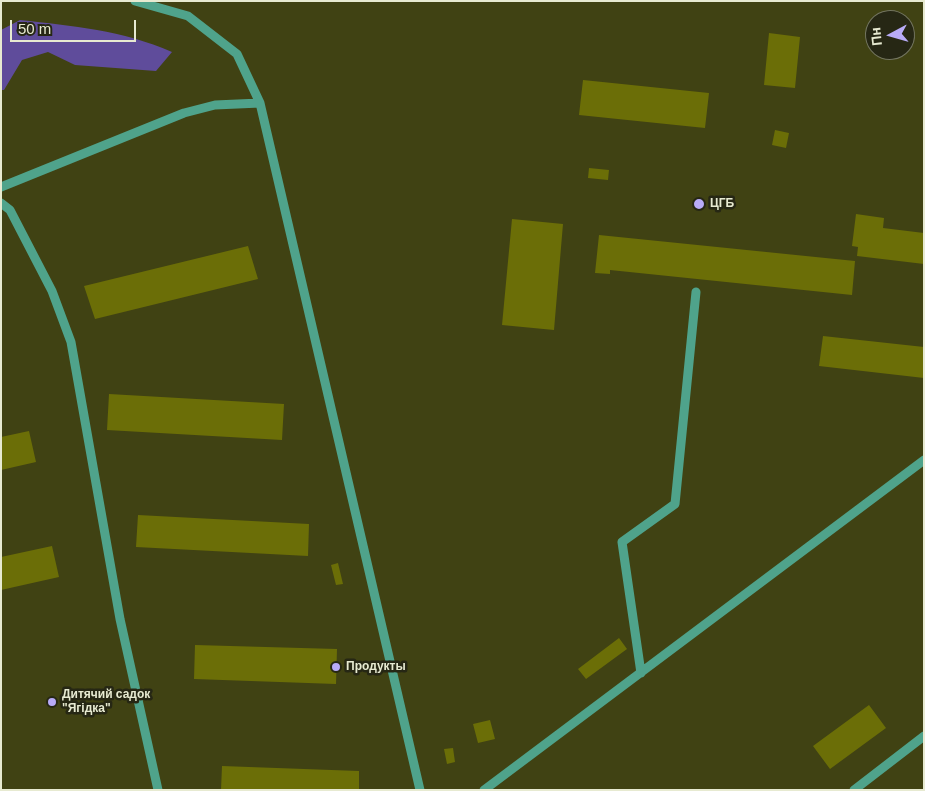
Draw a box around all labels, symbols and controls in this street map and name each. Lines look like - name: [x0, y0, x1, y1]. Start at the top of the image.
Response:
- scale bar: [12, 10, 139, 42]
- north arrow: [865, 10, 915, 60]
- text: 50 m: [18, 20, 51, 37]
- text: Пн: [867, 26, 885, 47]
- marker: ЦГБ: [692, 197, 706, 211]
- place label: ЦГБ: [710, 197, 734, 211]
- place label: Продукты: [346, 660, 406, 674]
- marker: Продукты: [330, 661, 342, 673]
- place label: Дитячий садок "Ягідка": [62, 688, 150, 716]
- marker: Дитячий садок "Ягідка": [46, 696, 58, 708]

